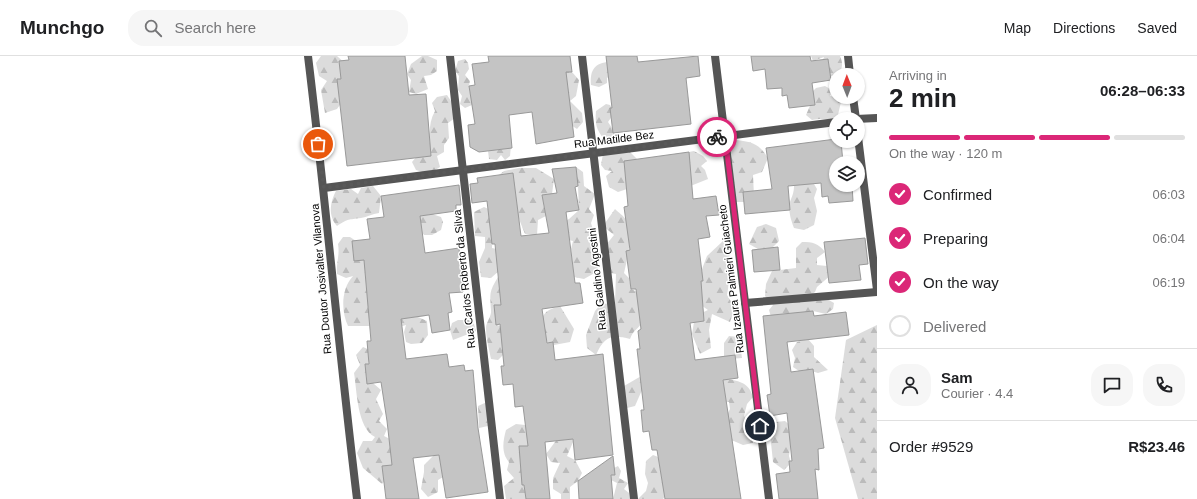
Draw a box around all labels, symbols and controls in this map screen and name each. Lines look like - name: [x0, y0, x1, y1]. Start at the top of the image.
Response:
- search box: [128, 10, 408, 46]
- text: Munchgo: [20, 17, 104, 38]
- icon: search: [142, 17, 164, 39]
- text: Search here: [174, 19, 256, 36]
- text: Map: [1004, 20, 1031, 36]
- text: Directions: [1053, 20, 1115, 36]
- text: Saved: [1137, 20, 1177, 36]
- north arrow: [829, 68, 865, 104]
- map controls: [829, 68, 865, 192]
- text: Arriving in: [889, 68, 947, 83]
- text: 06:28–06:33: [1100, 82, 1185, 99]
- text: 2 min: [889, 83, 957, 113]
- button: locate: [829, 112, 865, 148]
- courier: [697, 117, 737, 157]
- icon: bike: [706, 126, 728, 148]
- pin: [301, 127, 335, 161]
- street label: Rua Matilde Bez: [573, 128, 655, 150]
- icon: bag: [307, 133, 329, 155]
- text: On the way · 120 m: [889, 146, 1002, 161]
- button: layers: [829, 156, 865, 192]
- icon: check: [889, 183, 911, 205]
- text: Confirmed: [923, 186, 992, 203]
- text: 06:03: [1152, 187, 1185, 202]
- street label: Rua Doutor Josivalter Vilanova: [308, 202, 334, 355]
- street label: Rua Izaura Palmieri Guiacheto: [716, 204, 746, 354]
- street label: Rua Carlos Roberto da Silva: [451, 208, 477, 349]
- street label: Rua Galdino Agostini: [586, 227, 608, 331]
- icon: check: [889, 227, 911, 249]
- text: Preparing: [923, 230, 988, 247]
- text: 06:04: [1152, 231, 1185, 246]
- icon: check: [889, 271, 911, 293]
- text: On the way: [923, 274, 999, 291]
- text: 06:19: [1152, 275, 1185, 290]
- text: Delivered: [923, 318, 986, 335]
- button: person: [889, 364, 931, 406]
- button: chat: [1091, 364, 1133, 406]
- button: phone: [1143, 364, 1185, 406]
- text: Sam: [941, 369, 973, 386]
- text: Courier · 4.4: [941, 386, 1013, 401]
- pin: [743, 409, 777, 443]
- icon: home: [749, 415, 771, 437]
- text: Order #9529: [889, 438, 973, 455]
- text: R$23.46: [1128, 438, 1185, 455]

